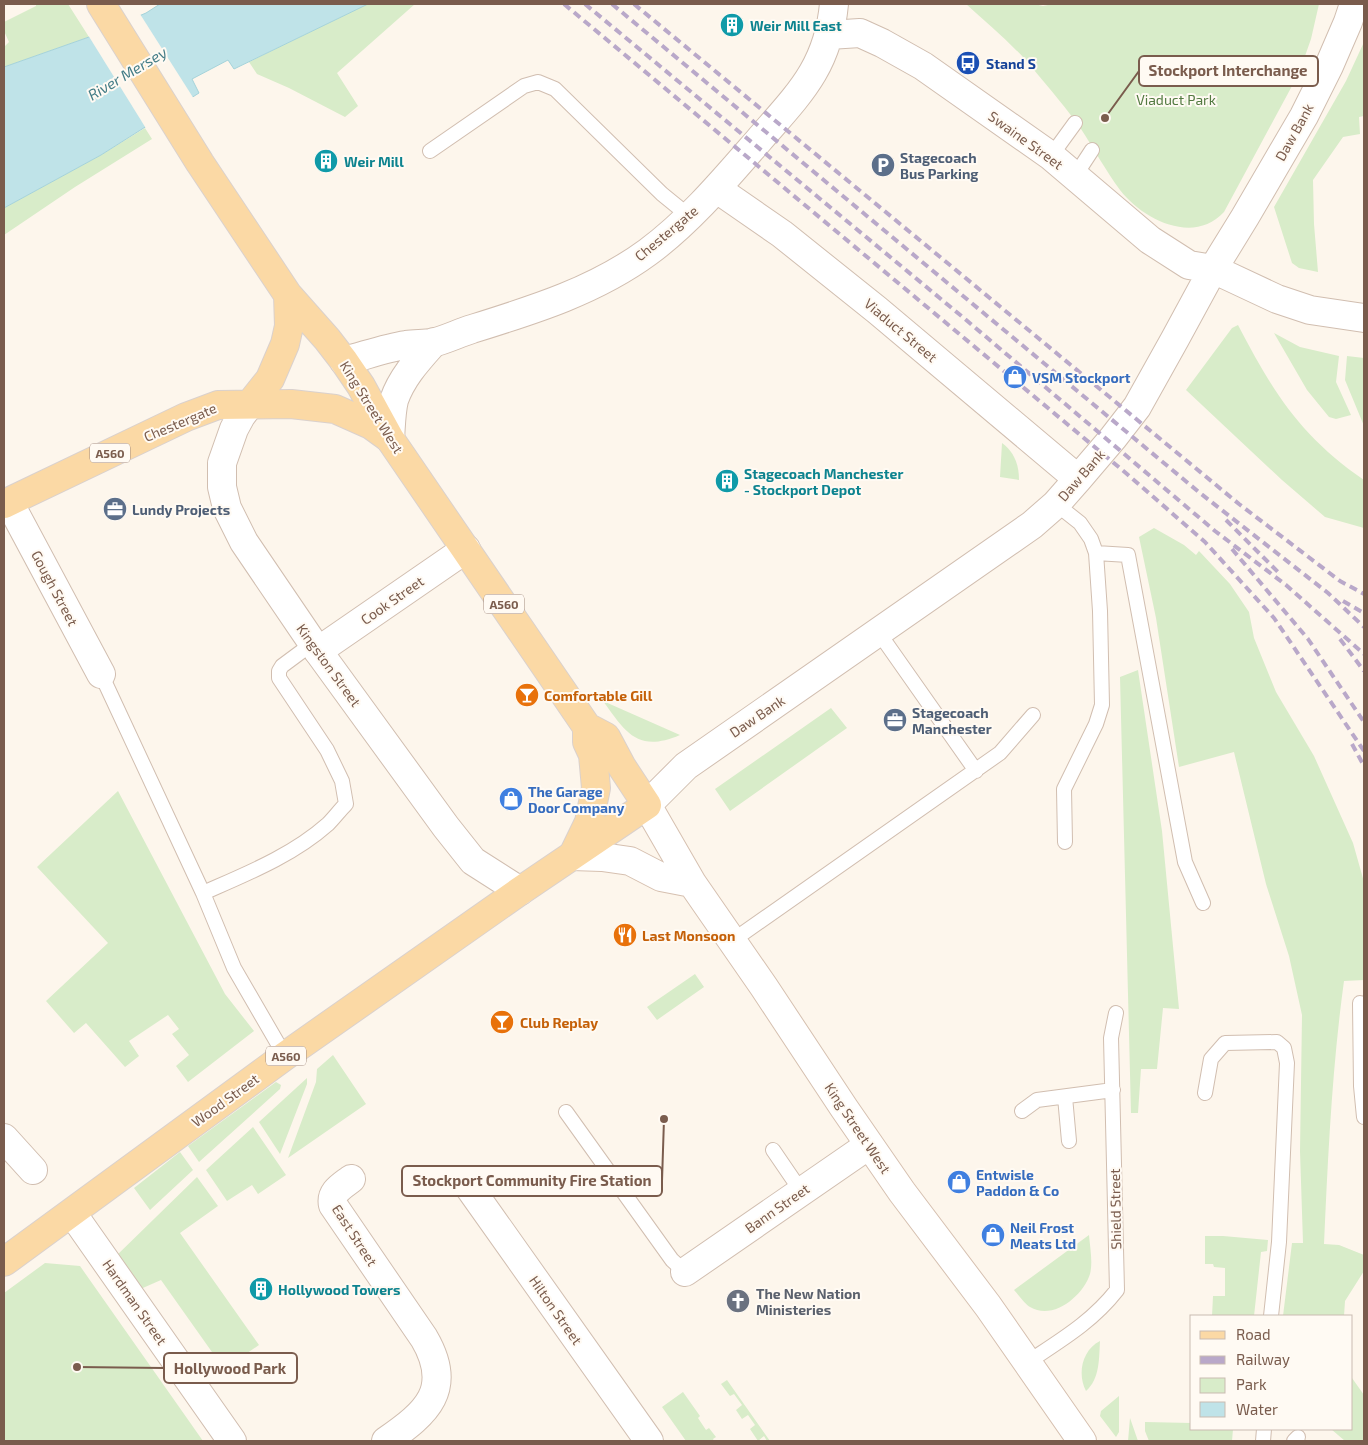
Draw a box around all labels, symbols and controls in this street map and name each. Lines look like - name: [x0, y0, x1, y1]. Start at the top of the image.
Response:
- building icon: Weir Mill East: [719, 12, 745, 38]
- place label: Weir Mill East: [750, 17, 842, 34]
- water label: River Mersey: [84, 42, 170, 104]
- bus stop icon: Stand S: [955, 50, 981, 76]
- place label: Stand S: [986, 55, 1036, 72]
- callout: Stockport Interchange: [1139, 56, 1318, 86]
- text: Stockport Interchange: [1148, 61, 1308, 79]
- park label: Viaduct Park: [1136, 91, 1216, 108]
- street label: Daw Bank: [1271, 100, 1317, 164]
- street label: Swaine Street: [985, 107, 1067, 173]
- building icon: Weir Mill: [313, 148, 339, 174]
- place label: Stagecoach Bus Parking: [900, 149, 979, 182]
- parking icon: Stagecoach Bus Parking: [870, 152, 896, 178]
- place label: Weir Mill: [344, 153, 404, 170]
- street label: Chestergate: [631, 202, 701, 264]
- street label: Viaduct Street: [861, 295, 941, 365]
- street label: King Street West: [337, 358, 407, 456]
- shop icon: VSM Stockport: [1002, 364, 1028, 390]
- place label: VSM Stockport: [1032, 369, 1131, 386]
- street label: Chestergate: [141, 399, 219, 445]
- road number: A560: [90, 443, 130, 462]
- street label: Daw Bank: [1054, 446, 1108, 504]
- place label: Stagecoach Manchester - Stockport Depot: [744, 465, 903, 498]
- building icon: Stagecoach Manchester - Stockport Depot: [714, 468, 740, 494]
- office icon: Lundy Projects: [102, 496, 128, 522]
- place label: Lundy Projects: [132, 501, 230, 518]
- street label: Gough Street: [28, 547, 82, 629]
- street label: Cook Street: [357, 572, 427, 628]
- road number: A560: [484, 594, 524, 614]
- street label: Kingston Street: [293, 620, 365, 710]
- bar icon: Comfortable Gill: [514, 682, 540, 708]
- place label: Comfortable Gill: [544, 687, 653, 704]
- street label: Daw Bank: [726, 691, 788, 741]
- place label: Stagecoach Manchester: [912, 704, 992, 737]
- office icon: Stagecoach Manchester: [882, 707, 908, 733]
- place label: The Garage Door Company: [528, 783, 624, 816]
- shop icon: The Garage Door Company: [498, 786, 524, 812]
- restaurant icon: Last Monsoon: [612, 922, 638, 948]
- place label: Last Monsoon: [642, 927, 736, 944]
- bar icon: Club Replay: [489, 1009, 515, 1035]
- place label: Club Replay: [520, 1014, 598, 1031]
- road number: A560: [266, 1046, 306, 1066]
- street label: Wood Street: [188, 1070, 262, 1130]
- street label: King Street West: [821, 1079, 895, 1177]
- callout: Stockport Community Fire Station: [402, 1166, 662, 1196]
- place label: Entwisle Paddon & Co: [976, 1166, 1059, 1199]
- street label: Shield Street: [1106, 1168, 1124, 1250]
- shop icon: Entwisle Paddon & Co: [946, 1169, 972, 1195]
- text: Stockport Community Fire Station: [412, 1171, 652, 1190]
- street label: Bann Street: [742, 1180, 812, 1236]
- street label: East Street: [329, 1201, 381, 1269]
- place label: Neil Frost Meats Ltd: [1010, 1219, 1076, 1252]
- shop icon: Neil Frost Meats Ltd: [980, 1222, 1006, 1248]
- street label: Hardman Street: [99, 1256, 171, 1348]
- street label: Hilton Street: [526, 1272, 586, 1348]
- building icon: Hollywood Towers: [248, 1276, 274, 1302]
- place label: Hollywood Towers: [278, 1281, 400, 1298]
- place label: The New Nation Ministeries: [756, 1285, 861, 1318]
- church icon: The New Nation Ministeries: [725, 1288, 751, 1314]
- legend: [1190, 1315, 1353, 1430]
- text: Road: [1236, 1325, 1271, 1343]
- text: Railway: [1236, 1350, 1290, 1368]
- callout: Hollywood Park: [164, 1353, 297, 1383]
- text: Hollywood Park: [174, 1359, 287, 1378]
- text: Park: [1236, 1375, 1267, 1393]
- text: Water: [1236, 1400, 1278, 1418]

